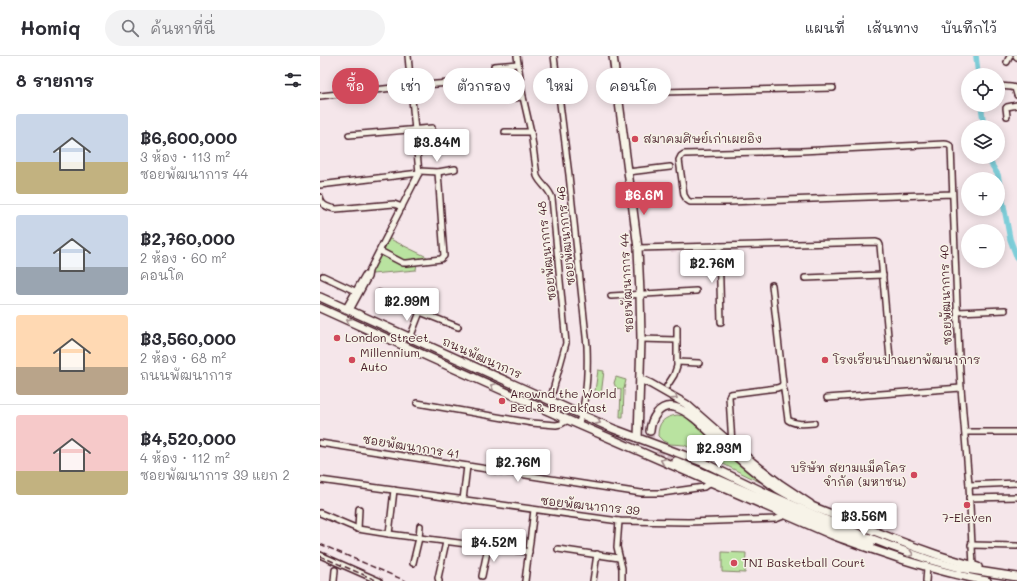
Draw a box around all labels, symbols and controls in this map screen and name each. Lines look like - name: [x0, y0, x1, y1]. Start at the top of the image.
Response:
- search box: [105, 10, 385, 46]
- text: Homiq: [20, 15, 81, 40]
- icon: search: [119, 17, 141, 39]
- text: ค้นหาที่นี่: [151, 18, 215, 38]
- text: แผนที่: [805, 18, 845, 37]
- text: เส้นทาง: [867, 18, 919, 37]
- text: บันทึกไว้: [941, 18, 997, 37]
- chip: ซื้อ: [332, 68, 379, 104]
- chip: เช่า: [387, 68, 435, 104]
- chip: ตัวกรอง: [443, 68, 525, 104]
- chip: ใหม่: [533, 68, 588, 104]
- chip: คอนโด: [596, 68, 671, 104]
- map controls: [961, 68, 1005, 268]
- button: locate: [961, 68, 1005, 112]
- text: 8 รายการ: [16, 69, 94, 91]
- icon: filters: [282, 69, 304, 91]
- button: layers: [961, 120, 1005, 164]
- text: ฿6,600,000: [140, 126, 237, 148]
- pin: ฿3.84M: [404, 129, 470, 163]
- icon: home: [48, 130, 96, 178]
- place label: สมาคมศิษย์เก่าเผยอิง: [643, 130, 762, 146]
- text: ฿3.84M: [413, 133, 461, 150]
- marker: สมาคมศิษย์เก่าเผยอิง: [630, 134, 640, 144]
- text: 3 ห้อง · 113 m²: [140, 148, 230, 165]
- text: ซอยพัฒนาการ 44: [140, 165, 248, 182]
- button: +: [961, 172, 1005, 216]
- pin: ฿6.6M: [616, 182, 672, 216]
- street label: ซอยพัฒนาการ 46: [552, 186, 578, 287]
- text: ฿6.6M: [624, 186, 664, 203]
- street label: ซอยพัฒนาการ 48: [533, 201, 559, 302]
- button: −: [961, 224, 1005, 268]
- text: ฿2,760,000: [140, 227, 235, 249]
- icon: home: [48, 231, 96, 279]
- street label: ซอยพัฒนาการ 44: [615, 233, 637, 333]
- street label: ซอยพัฒนาการ 40: [935, 244, 955, 345]
- text: 2 ห้อง · 60 m²: [140, 249, 226, 266]
- pin: ฿2.76M: [679, 250, 745, 284]
- text: ฿2.76M: [689, 254, 735, 271]
- text: คอนโด: [140, 266, 184, 283]
- pin: ฿2.99M: [374, 288, 440, 322]
- text: ฿2.99M: [384, 292, 430, 309]
- one-way arrow: [345, 318, 353, 326]
- text: ฿3,560,000: [140, 327, 236, 349]
- place label: London Street: [345, 329, 429, 345]
- icon: home: [48, 331, 96, 379]
- street label: ถนนพัฒนาการ: [440, 332, 525, 382]
- marker: London Street: [332, 333, 342, 343]
- place label: Millennium Auto: [360, 344, 420, 374]
- text: 2 ห้อง · 68 m²: [140, 349, 226, 366]
- place label: โรงเรียนปาณยาพัฒนาการ: [832, 351, 980, 367]
- marker: Millennium Auto: [347, 355, 357, 365]
- marker: โรงเรียนปาณยาพัฒนาการ: [820, 355, 830, 365]
- text: ถนนพัฒนาการ: [140, 366, 233, 383]
- one-way arrow: [489, 383, 497, 391]
- place label: Arownd the World Bed & Breakfast: [510, 385, 617, 415]
- one-way arrow: [670, 392, 677, 399]
- marker: Arownd the World Bed & Breakfast: [497, 396, 507, 406]
- one-way arrow: [594, 417, 602, 425]
- text: ฿4,520,000: [140, 427, 236, 449]
- street label: ซอยพัฒนาการ 41: [361, 430, 461, 462]
- icon: home: [48, 431, 96, 479]
- pin: ฿2.93M: [686, 435, 752, 469]
- text: ฿2.93M: [696, 439, 742, 456]
- text: 4 ห้อง · 112 m²: [140, 449, 230, 466]
- pin: ฿2.76M: [485, 449, 551, 483]
- text: ฿2.76M: [495, 453, 541, 470]
- one-way arrow: [659, 458, 666, 466]
- place label: บริษัท สยามแม็คโคร จำกัด (มหาชน): [790, 459, 906, 489]
- text: ซอยพัฒนาการ 39 แยก 2: [140, 466, 290, 483]
- marker: บริษัท สยามแม็คโคร จำกัด (มหาชน): [909, 470, 919, 480]
- street label: ซอยพัฒนาการ 39: [540, 492, 641, 518]
- marker: 7-Eleven: [962, 500, 972, 510]
- pin: ฿3.56M: [831, 503, 897, 537]
- text: ฿3.56M: [841, 507, 887, 524]
- place label: 7-Eleven: [942, 509, 992, 525]
- pin: ฿4.52M: [461, 529, 527, 563]
- text: ฿4.52M: [471, 533, 517, 550]
- one-way arrow: [908, 549, 915, 557]
- place label: TNI Basketball Court: [742, 554, 865, 570]
- marker: TNI Basketball Court: [729, 558, 739, 568]

